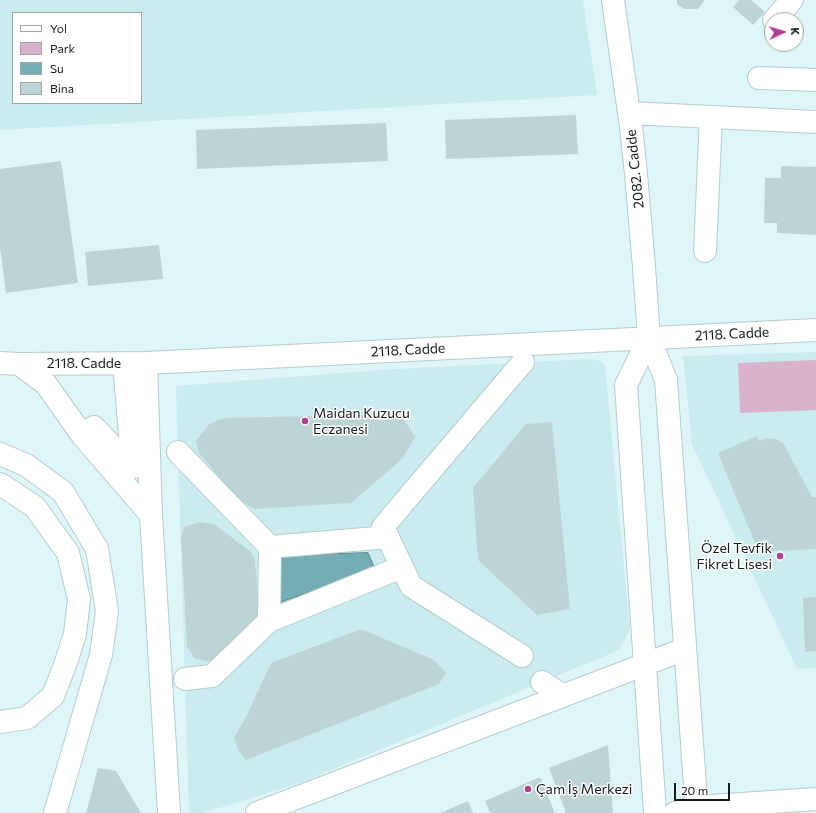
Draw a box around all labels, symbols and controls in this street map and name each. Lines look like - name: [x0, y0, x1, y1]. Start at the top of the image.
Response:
- legend: [12, 12, 142, 104]
- north arrow: [764, 12, 804, 52]
- text: Yol: [50, 21, 67, 35]
- text: K: [789, 27, 802, 35]
- text: Park: [50, 41, 75, 55]
- text: Su: [50, 61, 64, 75]
- text: Bina: [50, 81, 74, 95]
- street label: 2082. Cadde: [622, 129, 648, 209]
- street label: 2118. Cadde: [694, 324, 770, 344]
- street label: 2118. Cadde: [370, 340, 446, 360]
- street label: 2118. Cadde: [47, 355, 121, 371]
- place label: Maidan Kuzucu Eczanesi: [313, 405, 410, 438]
- marker: Maidan Kuzucu Eczanesi: [300, 416, 310, 426]
- place label: Özel Tevfik Fikret Lisesi: [696, 540, 772, 572]
- marker: Özel Tevfik Fikret Lisesi: [775, 551, 785, 561]
- scale bar: [676, 775, 732, 801]
- place label: Çam İş Merkezi: [536, 781, 632, 797]
- text: 20 m: [681, 783, 708, 797]
- marker: Çam İş Merkezi: [523, 784, 533, 794]

